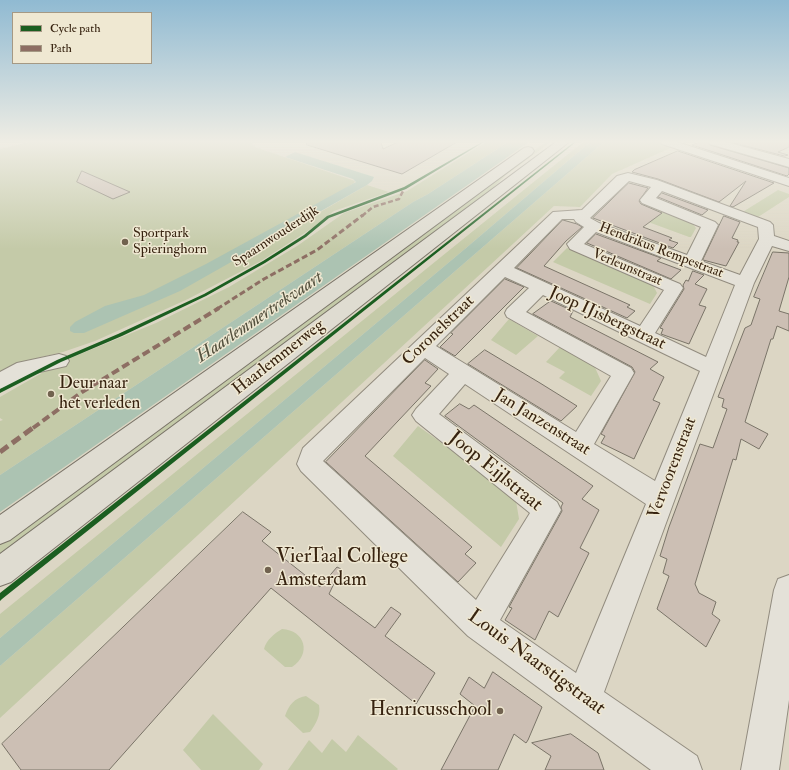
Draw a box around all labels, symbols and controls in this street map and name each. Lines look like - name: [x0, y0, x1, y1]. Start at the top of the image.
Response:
- legend: [12, 12, 152, 64]
- text: Cycle path: [50, 21, 100, 36]
- text: Path: [50, 41, 72, 56]
- street label: Spaarnwouderdijk: [230, 203, 322, 271]
- street label: Hendrikus Rempestraat: [596, 220, 726, 282]
- place label: Sportpark Spieringhorn: [133, 226, 207, 258]
- marker: Sportpark Spieringhorn: [120, 237, 130, 247]
- street label: Verleunstraat: [590, 246, 664, 290]
- water label: Haarlemmertrekvaart: [193, 268, 327, 368]
- street label: Joop IJisbergstraat: [545, 283, 669, 355]
- street label: Coronelstraat: [399, 292, 479, 370]
- street label: Haarlemmerweg: [229, 316, 329, 400]
- place label: Deur naar het verleden: [59, 374, 140, 414]
- street label: Jan Janzenstraat: [490, 385, 594, 461]
- marker: Deur naar het verleden: [46, 389, 56, 399]
- street label: Vervoorenstraat: [644, 414, 702, 522]
- street label: Joop Eijlstraat: [443, 427, 547, 517]
- place label: VierTaal College Amsterdam: [276, 546, 408, 593]
- marker: VierTaal College Amsterdam: [263, 565, 273, 575]
- street label: Louis Naarstigstraat: [462, 605, 610, 721]
- place label: Henricusschool: [370, 699, 492, 723]
- marker: Henricusschool: [495, 706, 505, 716]

